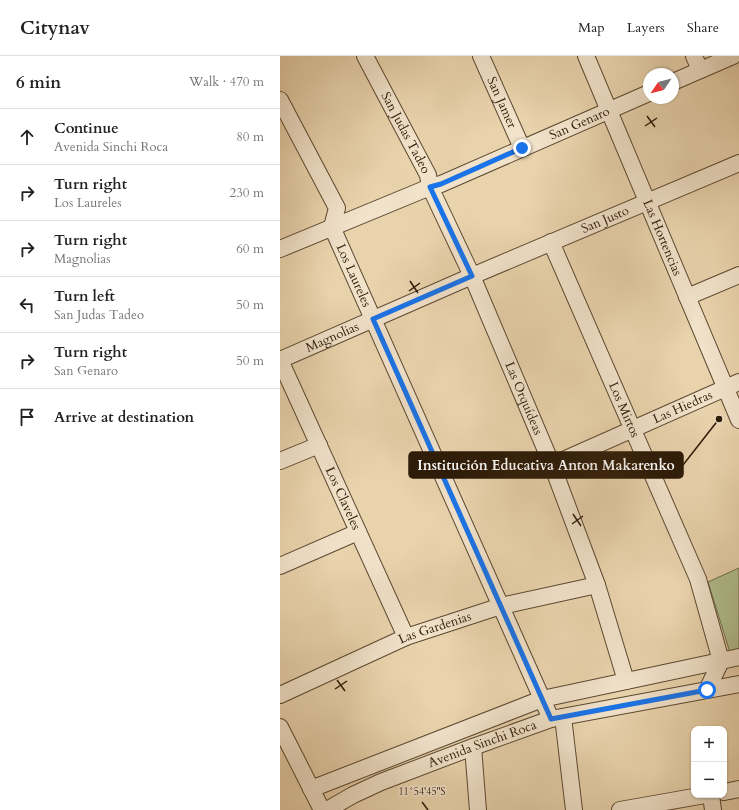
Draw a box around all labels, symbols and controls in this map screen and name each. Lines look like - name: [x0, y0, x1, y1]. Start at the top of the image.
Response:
- text: Citynav: [20, 15, 90, 41]
- text: Map: [578, 18, 605, 37]
- text: Layers: [627, 18, 665, 37]
- text: Share: [687, 18, 719, 37]
- north arrow: [643, 68, 679, 104]
- text: 6 min: [16, 71, 61, 94]
- text: Walk · 470 m: [189, 73, 264, 91]
- street label: San Jamer: [482, 74, 521, 131]
- street label: San Judas Tadeo: [377, 89, 435, 177]
- street label: San Genaro: [547, 102, 613, 144]
- text: Continue: [54, 118, 119, 138]
- icon: ahead: [16, 126, 38, 148]
- text: 80 m: [236, 128, 264, 146]
- text: Avenida Sinchi Roca: [54, 138, 168, 156]
- route end: [513, 139, 531, 157]
- text: Turn right: [54, 174, 127, 194]
- icon: right: [16, 182, 38, 204]
- text: 230 m: [230, 184, 264, 202]
- text: Los Laureles: [54, 194, 122, 212]
- street label: Las Hortencias: [638, 197, 686, 278]
- street label: San Justo: [578, 202, 632, 238]
- text: Turn right: [54, 230, 127, 250]
- icon: right: [16, 238, 38, 260]
- text: 60 m: [236, 240, 264, 258]
- street label: Los Laureles: [332, 241, 376, 310]
- text: Magnolias: [54, 250, 111, 268]
- text: Turn left: [54, 286, 115, 306]
- icon: left: [16, 294, 38, 316]
- text: 50 m: [236, 296, 264, 314]
- text: San Judas Tadeo: [54, 306, 144, 324]
- street label: Magnolias: [303, 318, 362, 357]
- text: Turn right: [54, 342, 127, 362]
- icon: right: [16, 350, 38, 372]
- text: 50 m: [236, 352, 264, 370]
- street label: Las Orquídeas: [500, 359, 547, 438]
- text: San Genaro: [54, 362, 118, 380]
- street label: Los Mirtos: [604, 379, 644, 440]
- street label: Las Hiedras: [650, 386, 715, 428]
- icon: arrive: [16, 406, 38, 428]
- text: Arrive at destination: [54, 407, 194, 427]
- callout: Institución Educativa Anton Makarenko: [409, 452, 683, 478]
- text: Institución Educativa Anton Makarenko: [417, 456, 675, 475]
- street label: Los Claveles: [321, 464, 365, 533]
- street label: Las Gardenias: [395, 607, 474, 648]
- route start: [698, 681, 716, 699]
- street label: Avenida Sinchi Roca: [425, 716, 539, 772]
- map controls: [691, 726, 727, 798]
- button: +: [691, 726, 727, 762]
- button: −: [691, 762, 727, 798]
- text: 11°54'45"S: [398, 785, 446, 799]

